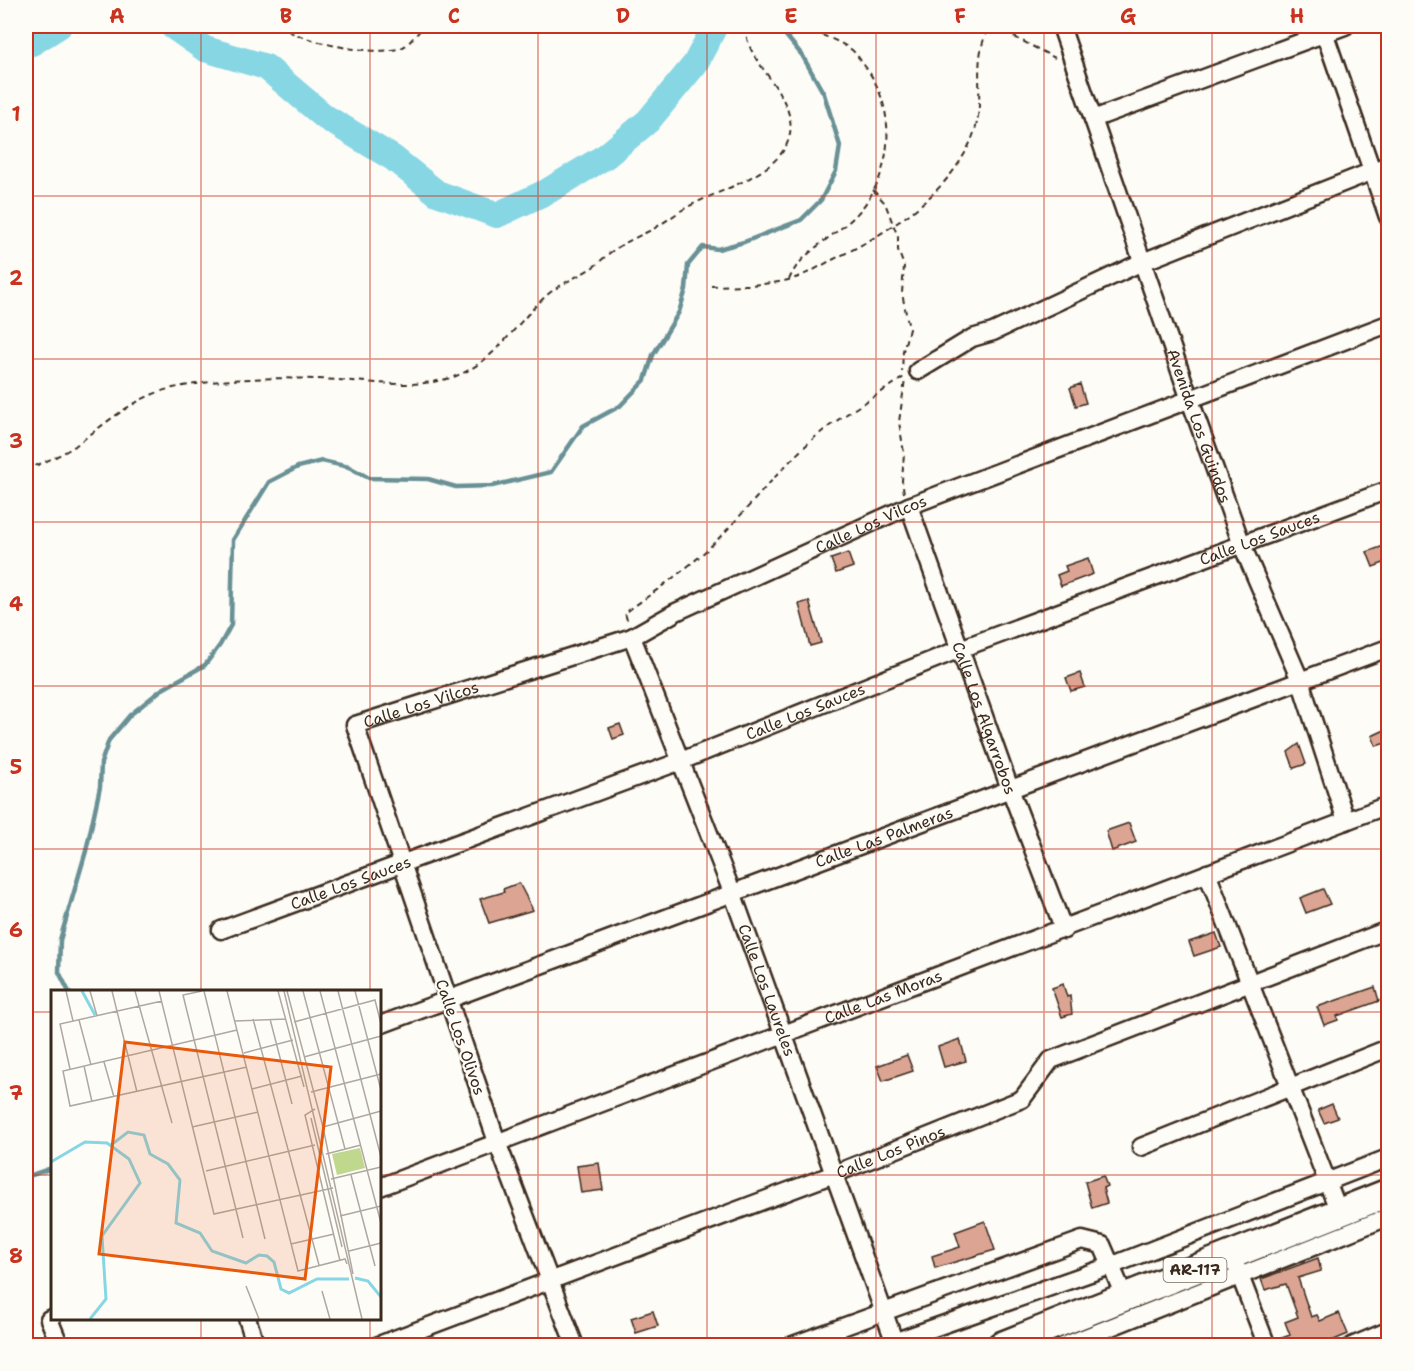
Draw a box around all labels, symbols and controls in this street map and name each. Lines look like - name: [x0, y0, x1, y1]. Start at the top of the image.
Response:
- text: A: [109, 3, 125, 29]
- text: B: [280, 3, 292, 29]
- text: C: [448, 3, 460, 29]
- text: D: [616, 3, 630, 29]
- text: E: [784, 3, 798, 29]
- text: F: [954, 3, 966, 29]
- text: G: [1120, 3, 1136, 29]
- text: H: [1290, 3, 1304, 29]
- text: 1: [11, 101, 21, 127]
- text: 2: [9, 265, 23, 291]
- street label: Avenida Los Guindos: [1162, 346, 1236, 506]
- text: 3: [9, 428, 23, 454]
- street label: Calle Los Vilcos: [812, 490, 930, 558]
- street label: Calle Los Sauces: [1196, 506, 1323, 570]
- text: 4: [9, 591, 23, 617]
- street label: Calle Los Algarrobos: [947, 639, 1021, 798]
- street label: Calle Los Vilcos: [361, 676, 481, 733]
- street label: Calle Los Sauces: [743, 678, 868, 745]
- text: 5: [10, 754, 22, 780]
- street label: Calle Las Palmeras: [812, 802, 956, 872]
- street label: Calle Los Sauces: [288, 851, 414, 915]
- text: 6: [9, 917, 23, 943]
- street label: Calle Los Laureles: [733, 921, 800, 1059]
- street label: Calle Las Moras: [821, 965, 945, 1029]
- street label: Calle Los Olivos: [431, 976, 490, 1098]
- inset map: [51, 990, 381, 1320]
- text: 7: [9, 1080, 23, 1106]
- street label: Calle Los Pinos: [833, 1121, 948, 1183]
- text: 8: [9, 1243, 23, 1269]
- road number: AR-117: [1164, 1258, 1226, 1282]

